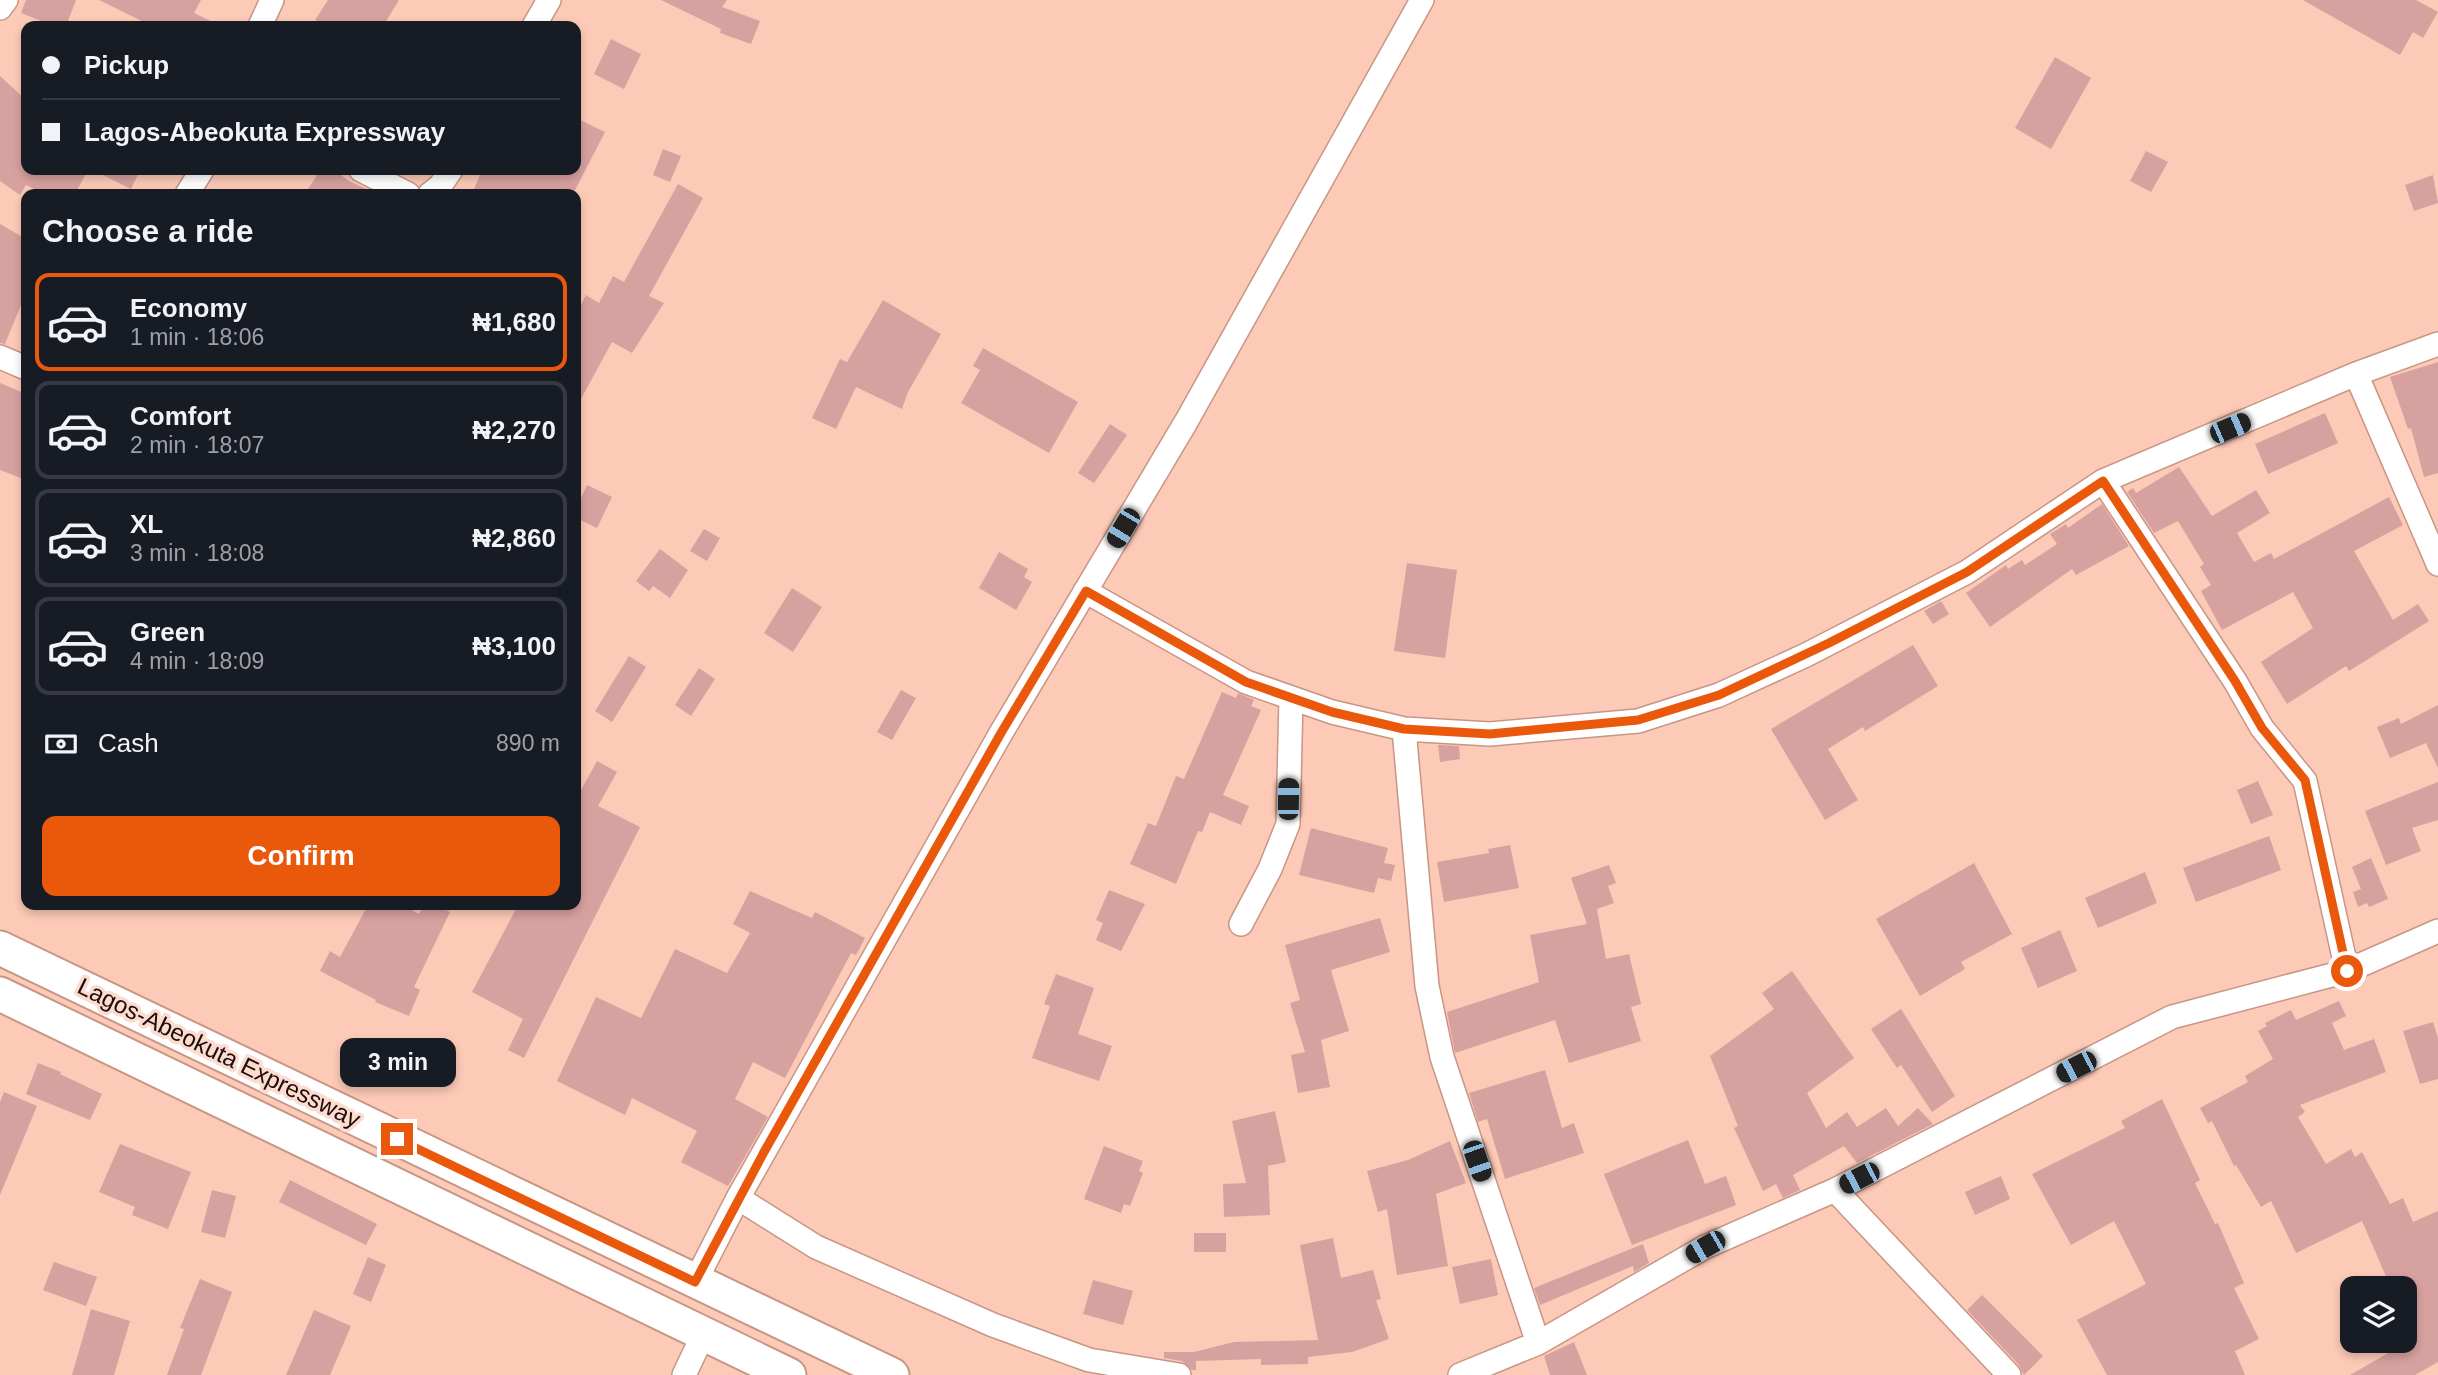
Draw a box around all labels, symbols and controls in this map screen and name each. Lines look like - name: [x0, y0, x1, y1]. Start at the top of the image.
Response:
- text: Pickup: [84, 50, 169, 80]
- text: Lagos-Abeokuta Expressway: [84, 117, 445, 147]
- text: Choose a ride: [42, 213, 254, 249]
- icon: car: [46, 291, 109, 354]
- text: Economy: [130, 293, 247, 323]
- text: ₦1,680: [472, 307, 556, 337]
- text: 1 min · 18:06: [130, 324, 264, 350]
- icon: car: [46, 399, 109, 462]
- text: Comfort: [130, 401, 231, 431]
- car: [2207, 410, 2254, 446]
- text: ₦2,270: [472, 415, 556, 445]
- text: 2 min · 18:07: [130, 432, 264, 458]
- car: [1104, 505, 1143, 551]
- icon: car: [46, 507, 109, 570]
- text: XL: [130, 509, 163, 539]
- text: ₦2,860: [472, 523, 556, 553]
- text: 3 min · 18:08: [130, 540, 264, 566]
- icon: car: [46, 615, 109, 678]
- text: Green: [130, 617, 205, 647]
- text: ₦3,100: [472, 631, 556, 661]
- text: 4 min · 18:09: [130, 648, 264, 674]
- icon: cash: [42, 725, 80, 763]
- text: Cash: [98, 728, 159, 758]
- text: 890 m: [496, 730, 560, 756]
- car: [1278, 778, 1299, 820]
- button: Confirm: [42, 816, 560, 896]
- route start: [2331, 955, 2363, 987]
- street label: Lagos-Abeokuta Expressway: [74, 972, 365, 1133]
- callout: 3 min: [339, 1038, 455, 1086]
- car: [2053, 1048, 2100, 1086]
- text: 3 min: [368, 1049, 428, 1075]
- route end: [381, 1123, 413, 1155]
- car: [1461, 1138, 1494, 1184]
- car: [1836, 1159, 1883, 1197]
- car: [1682, 1227, 1729, 1267]
- map controls: [2340, 1276, 2417, 1353]
- button: layers: [2340, 1276, 2417, 1353]

